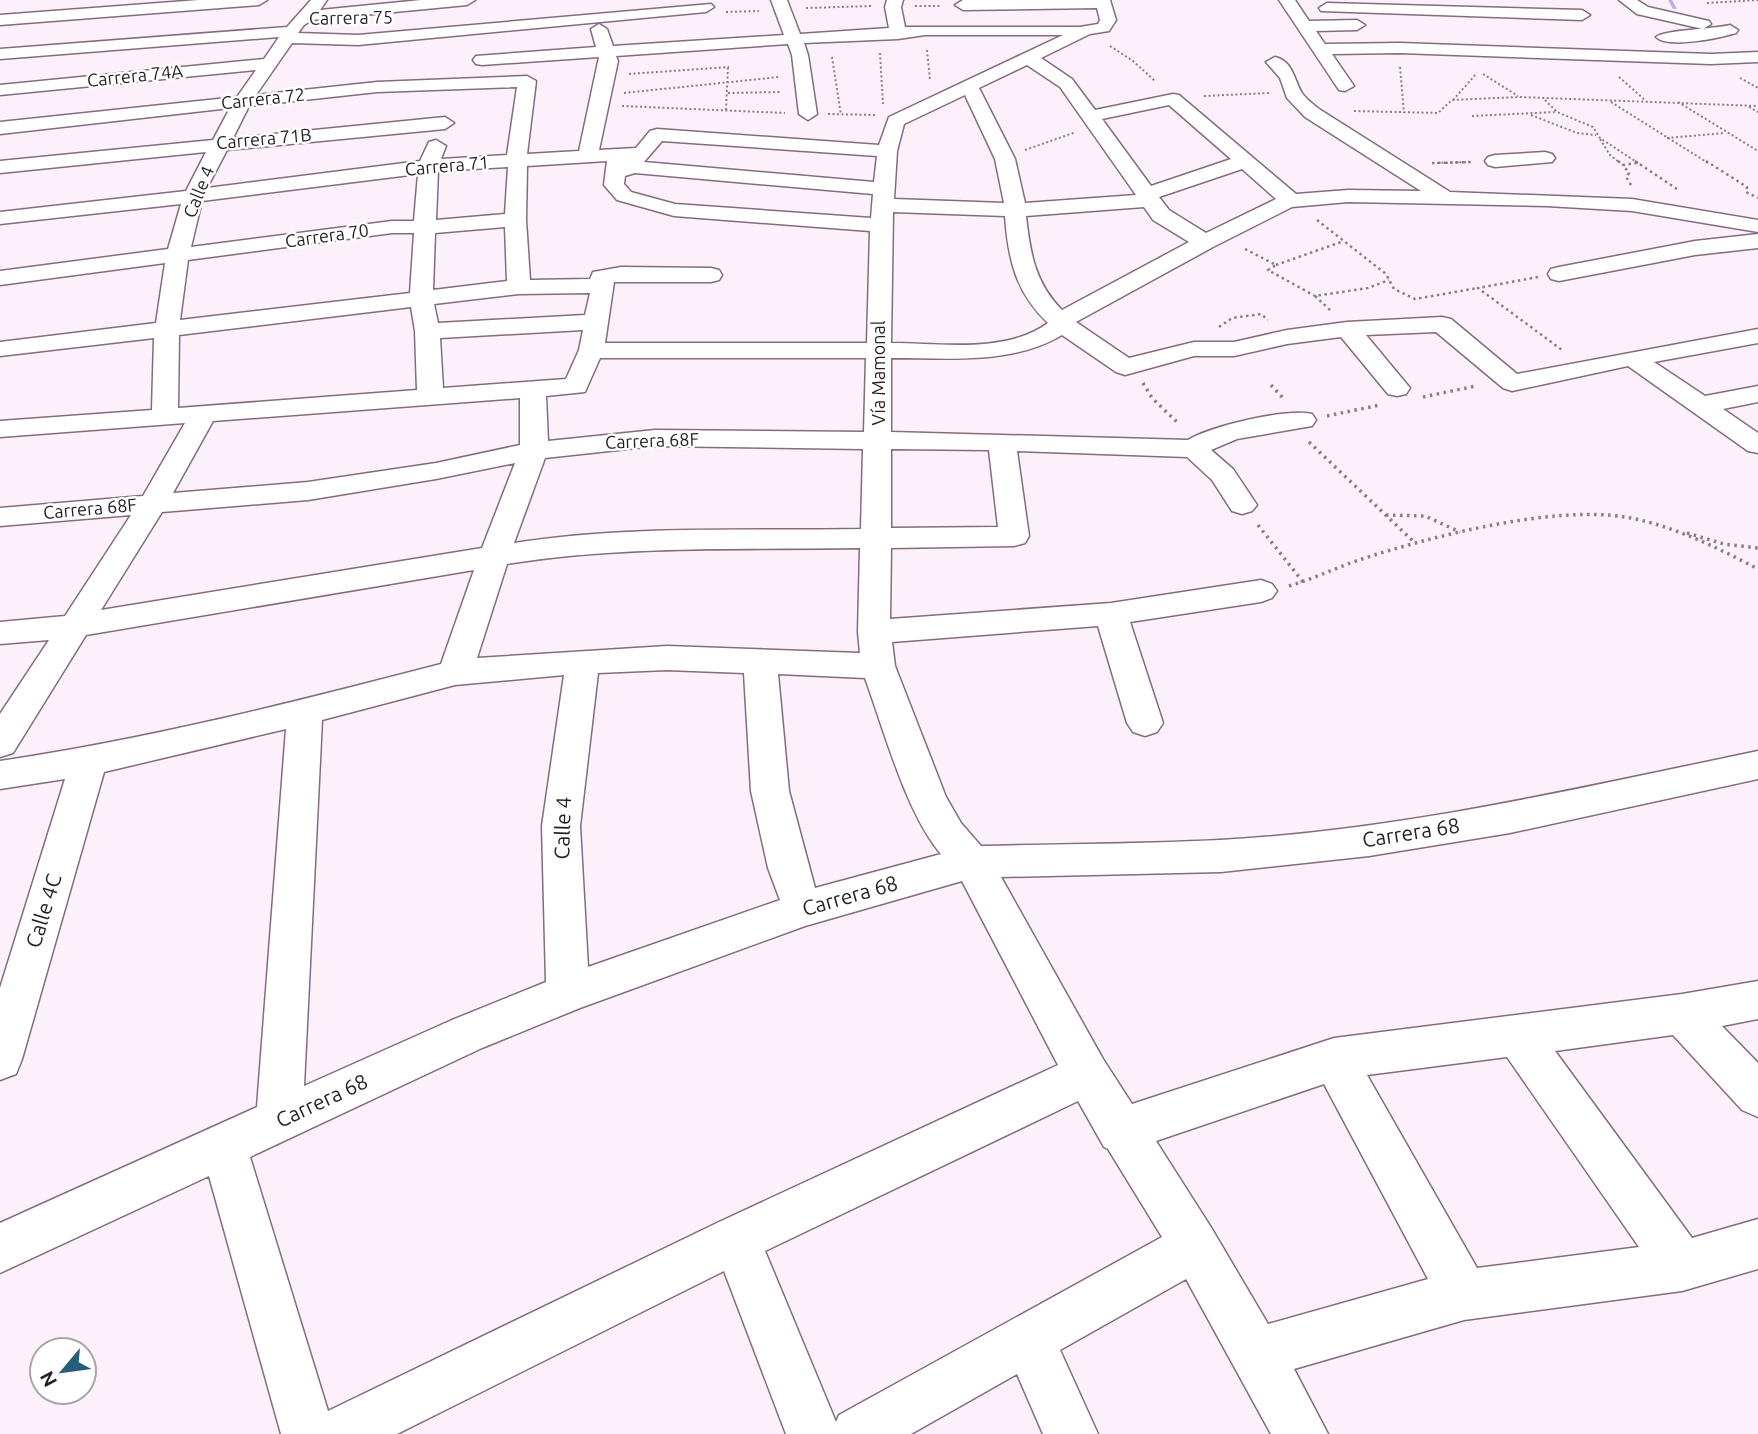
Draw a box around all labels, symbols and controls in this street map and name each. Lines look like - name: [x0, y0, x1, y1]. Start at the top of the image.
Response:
- street label: Carrera 75: [309, 6, 393, 28]
- street label: Carrera 74A: [86, 60, 184, 90]
- street label: Carrera 72: [220, 84, 306, 112]
- street label: Carrera 71B: [215, 124, 312, 152]
- street label: Carrera 71: [404, 151, 490, 179]
- street label: Calle 4: [179, 163, 217, 220]
- street label: Carrera 70: [284, 219, 370, 251]
- street label: Vía Mamonal: [868, 320, 888, 425]
- street label: Carrera 68F: [605, 428, 699, 452]
- street label: Carrera 68F: [42, 494, 138, 522]
- street label: Calle 4: [549, 796, 575, 860]
- street label: Carrera 68: [1360, 812, 1461, 852]
- street label: Carrera 68: [799, 870, 900, 920]
- street label: Calle 4C: [20, 871, 66, 950]
- street label: Carrera 68: [272, 1068, 371, 1132]
- north arrow: [28, 1336, 98, 1406]
- text: N: [35, 1368, 61, 1391]

